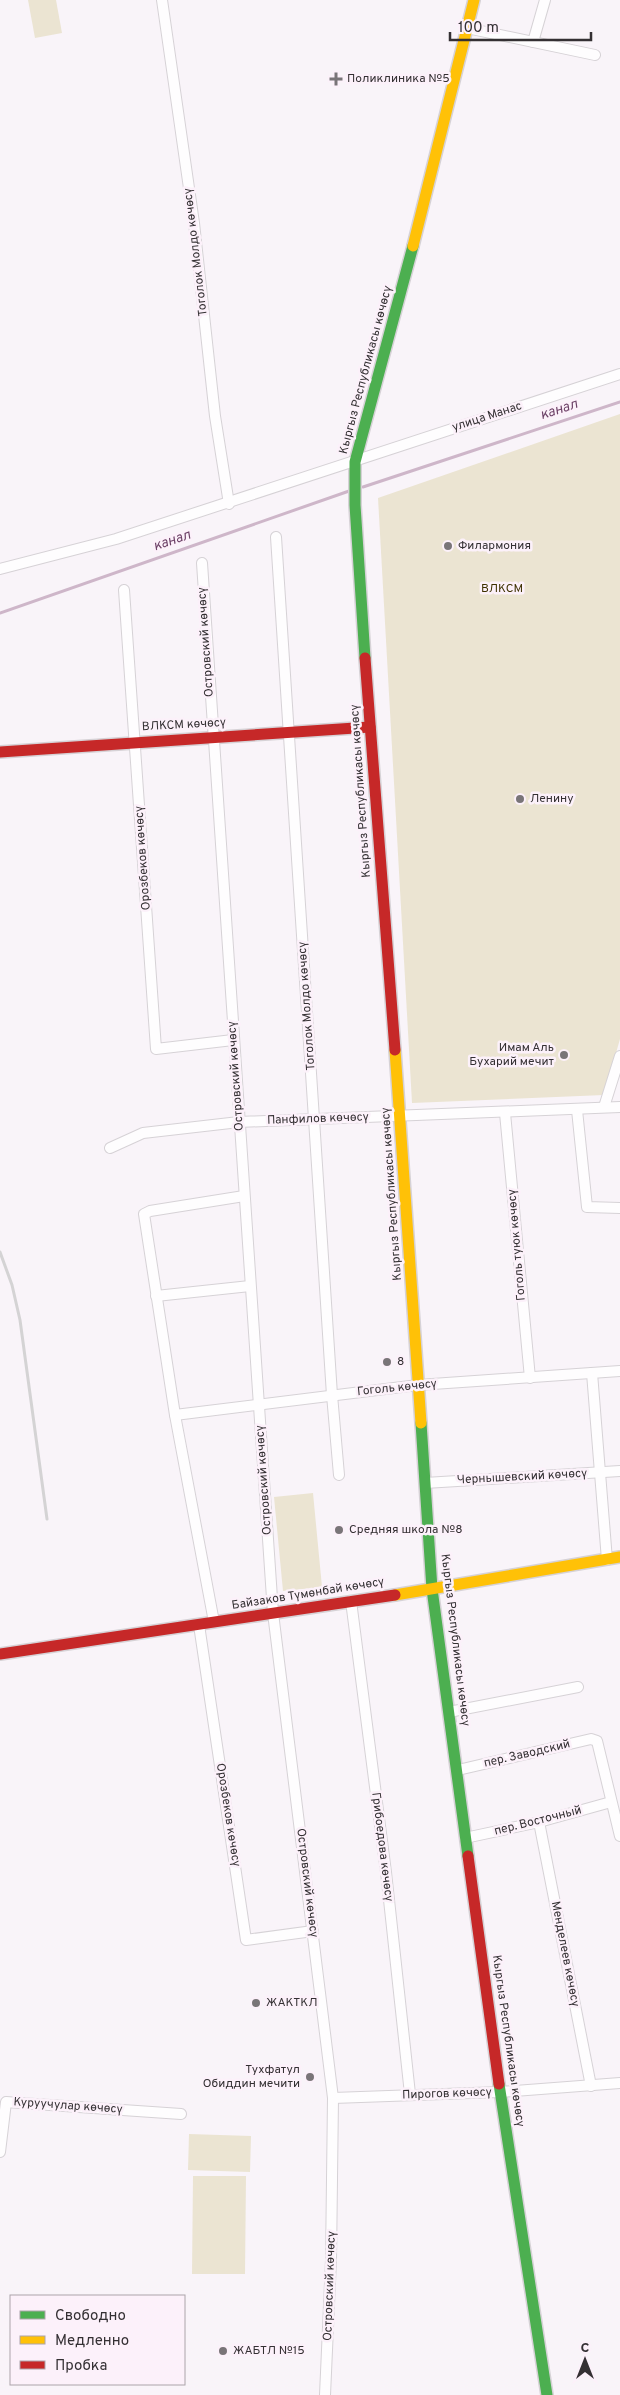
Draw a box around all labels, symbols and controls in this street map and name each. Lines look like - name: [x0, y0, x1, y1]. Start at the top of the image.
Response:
- scale bar: [450, 10, 591, 42]
- text: 100 m: [458, 19, 499, 38]
- place label: Поликлиника №5: [347, 71, 450, 87]
- marker: Поликлиника №5: [329, 72, 343, 86]
- street label: Тоголок Молдо көчөсү: [180, 187, 212, 317]
- street label: Кыргыз Республикасы көчөсү: [336, 284, 396, 456]
- water label: канал: [538, 396, 581, 424]
- street label: улица Манас: [450, 398, 524, 436]
- water label: канал: [151, 526, 194, 555]
- place label: Филармония: [458, 538, 531, 554]
- marker: Филармония: [442, 540, 454, 552]
- park label: ВЛКСМ: [481, 581, 523, 597]
- street label: Островский көчөсү: [194, 587, 218, 697]
- street label: Кыргыз Республикасы көчөсү: [347, 704, 375, 878]
- street label: ВЛКСМ көчөсү: [141, 715, 227, 735]
- place label: Ленину: [530, 791, 574, 807]
- marker: Ленину: [514, 793, 526, 805]
- street label: Орозбеков көчөсү: [131, 805, 155, 911]
- street label: Тоголок Молдо көчөсү: [295, 941, 319, 1071]
- street label: Островский көчөсү: [224, 1021, 248, 1131]
- place label: Имам Аль Бухарий мечит: [469, 1040, 555, 1070]
- marker: Имам Аль Бухарий мечит: [558, 1049, 570, 1061]
- street label: Кыргыз Республикасы көчөсү: [378, 1107, 406, 1281]
- street label: Панфилов көчөсү: [267, 1109, 369, 1129]
- street label: Гоголь туюк көчөсү: [504, 1188, 530, 1302]
- place label: 8: [397, 1354, 404, 1370]
- marker: 8: [381, 1356, 393, 1368]
- street label: Гоголь көчөсү: [356, 1376, 438, 1400]
- street label: Островский көчөсү: [252, 1425, 276, 1535]
- street label: Чернышевский көчөсү: [456, 1466, 588, 1488]
- place label: Средняя школа №8: [349, 1522, 463, 1538]
- marker: Средняя школа №8: [333, 1524, 345, 1536]
- street label: Кыргыз Республикасы көчөсү: [436, 1553, 474, 1727]
- street label: Байзаков Түмөнбай көчөсү: [231, 1574, 385, 1614]
- street label: пер. Заводский: [482, 1736, 572, 1772]
- street label: Орозбеков көчөсү: [212, 1762, 244, 1868]
- street label: Грибоедова көчөсү: [367, 1791, 397, 1903]
- street label: пер. Восточный: [493, 1802, 583, 1840]
- street label: Островский көчөсү: [292, 1827, 322, 1939]
- street label: Менделеев көчөсү: [547, 1900, 583, 2008]
- street label: Кыргыз Республикасы көчөсү: [488, 1954, 528, 2128]
- place label: ЖАКТКЛ: [266, 1995, 318, 2011]
- marker: ЖАКТКЛ: [250, 1997, 262, 2009]
- place label: Тухфатул Обиддин мечити: [203, 2062, 300, 2092]
- marker: Тухфатул Обиддин мечити: [304, 2071, 316, 2083]
- street label: Пирогов көчөсү: [402, 2084, 492, 2104]
- street label: Куруучулар көчөсү: [13, 2094, 123, 2118]
- street label: Островский көчөсү: [320, 2231, 340, 2341]
- legend: [10, 2295, 185, 2385]
- text: Свободно: [55, 2307, 126, 2326]
- text: Медленно: [55, 2332, 129, 2351]
- north arrow: [560, 2335, 610, 2385]
- text: С: [581, 2340, 590, 2357]
- place label: ЖАБТЛ №15: [233, 2343, 305, 2359]
- marker: ЖАБТЛ №15: [217, 2345, 229, 2357]
- text: Пробка: [55, 2357, 107, 2376]

